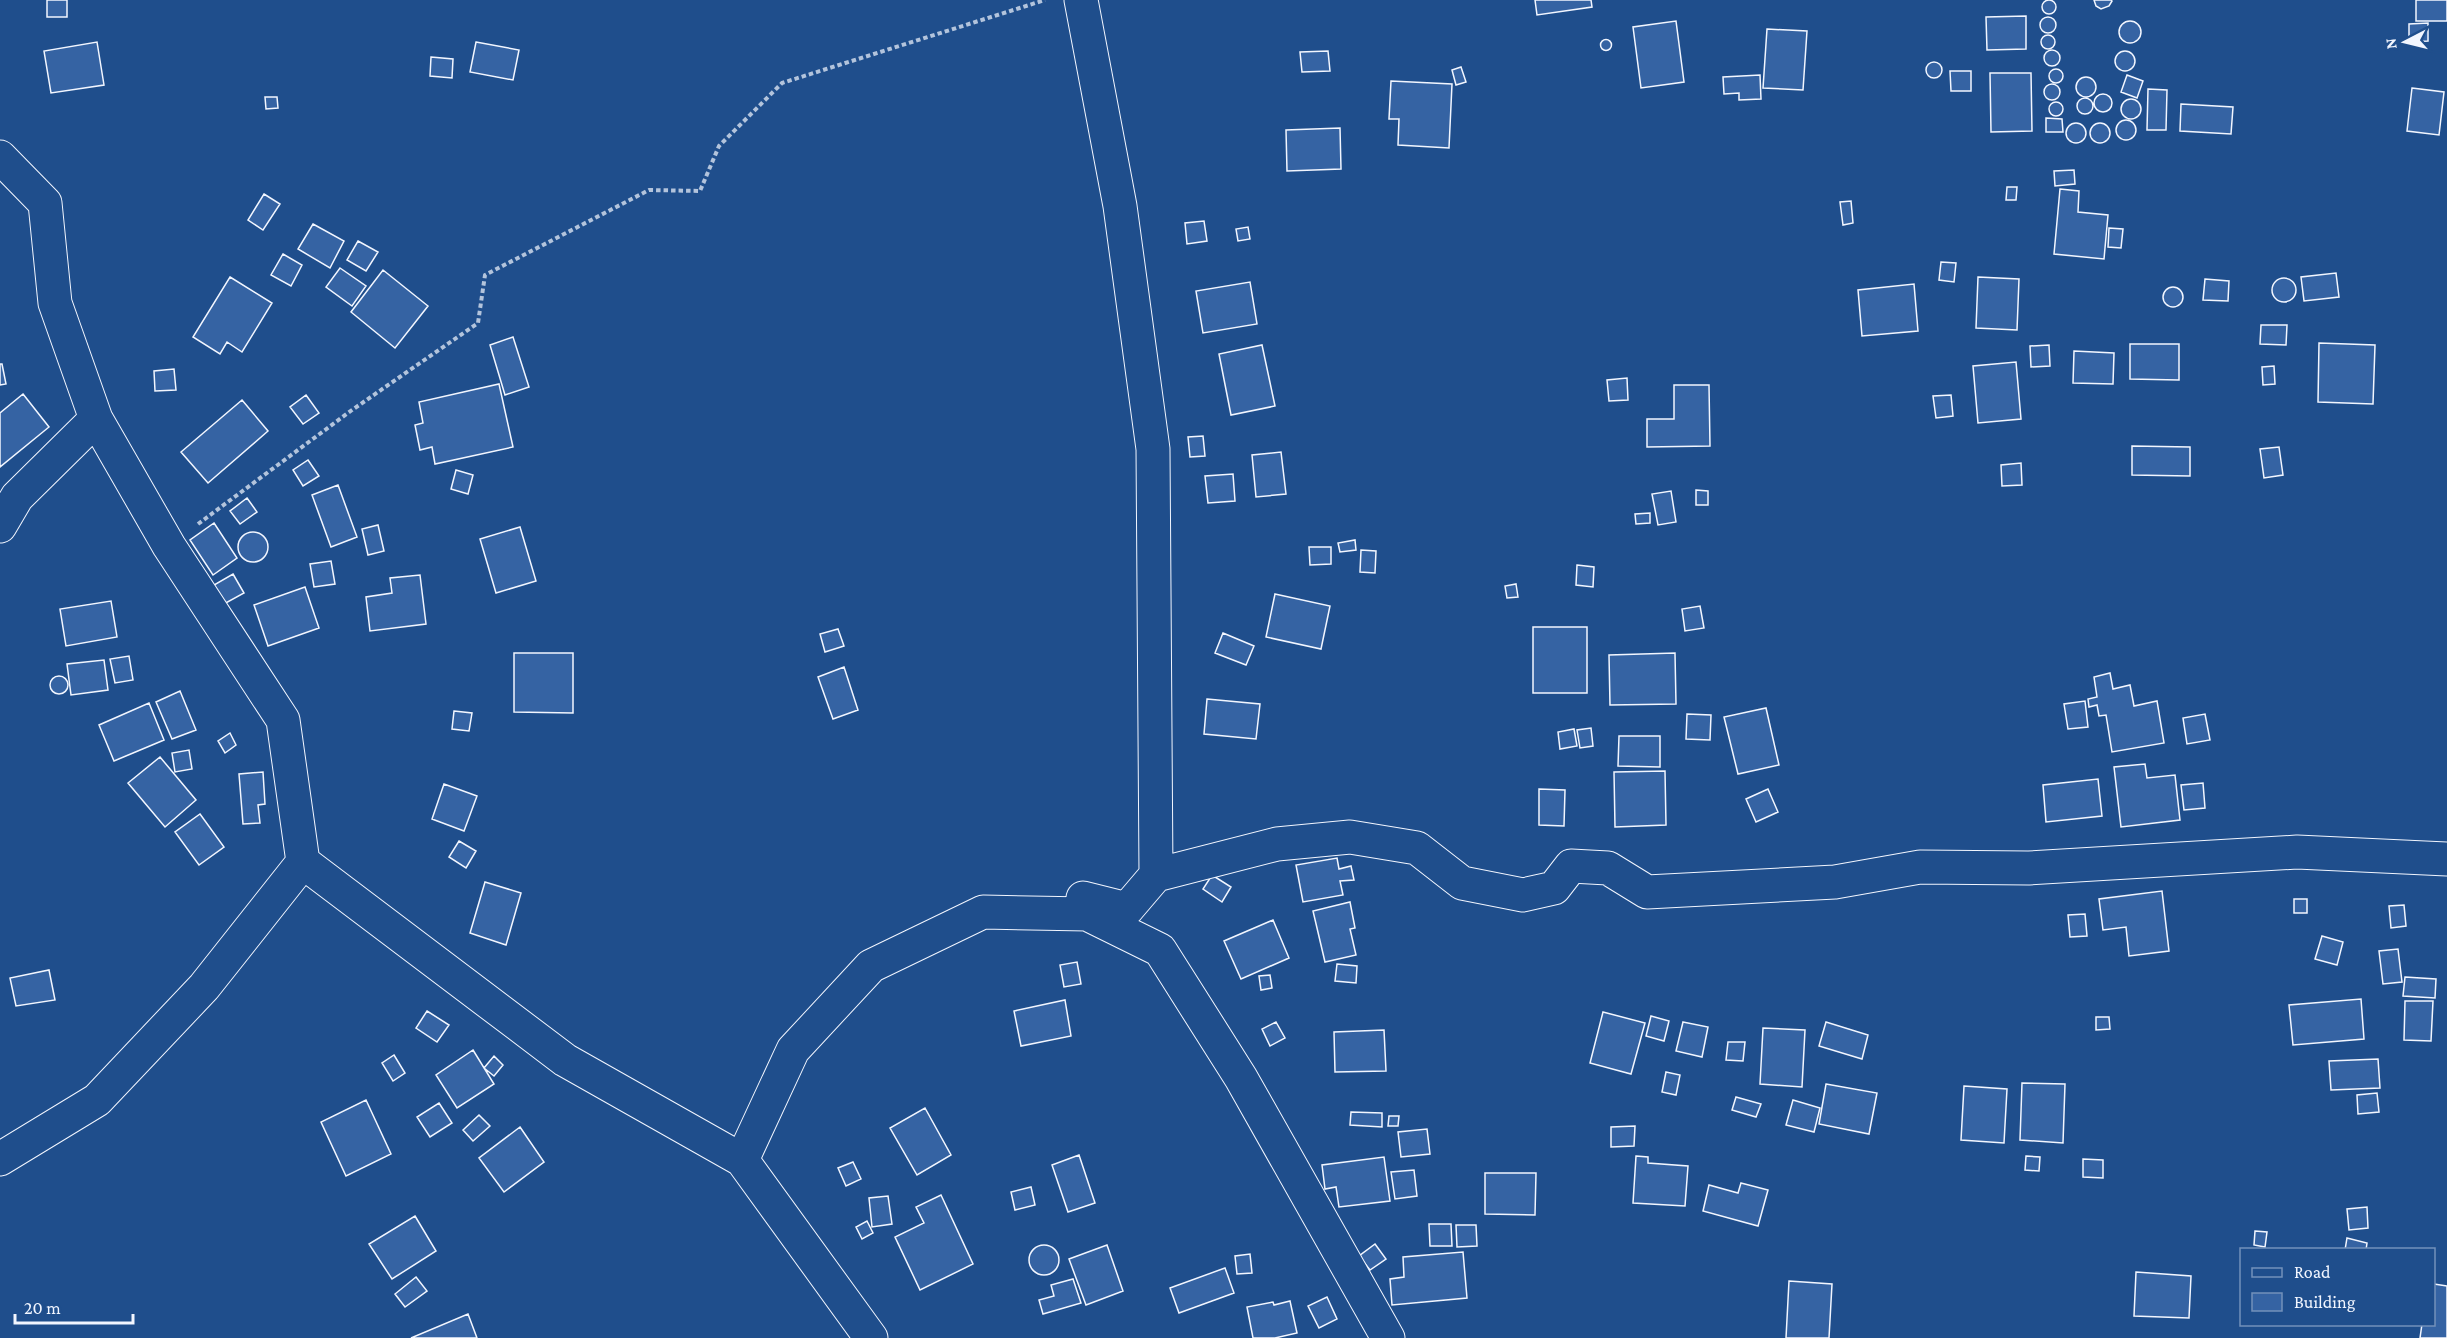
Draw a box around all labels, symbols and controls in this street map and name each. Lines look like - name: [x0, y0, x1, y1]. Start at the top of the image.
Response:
- north arrow: [2375, 12, 2435, 72]
- text: N: [2381, 37, 2400, 50]
- legend: [2240, 1248, 2435, 1326]
- text: Road: [2294, 1262, 2331, 1282]
- scale bar: [15, 1287, 134, 1325]
- text: Building: [2294, 1292, 2356, 1312]
- text: 20 m: [24, 1298, 61, 1318]

